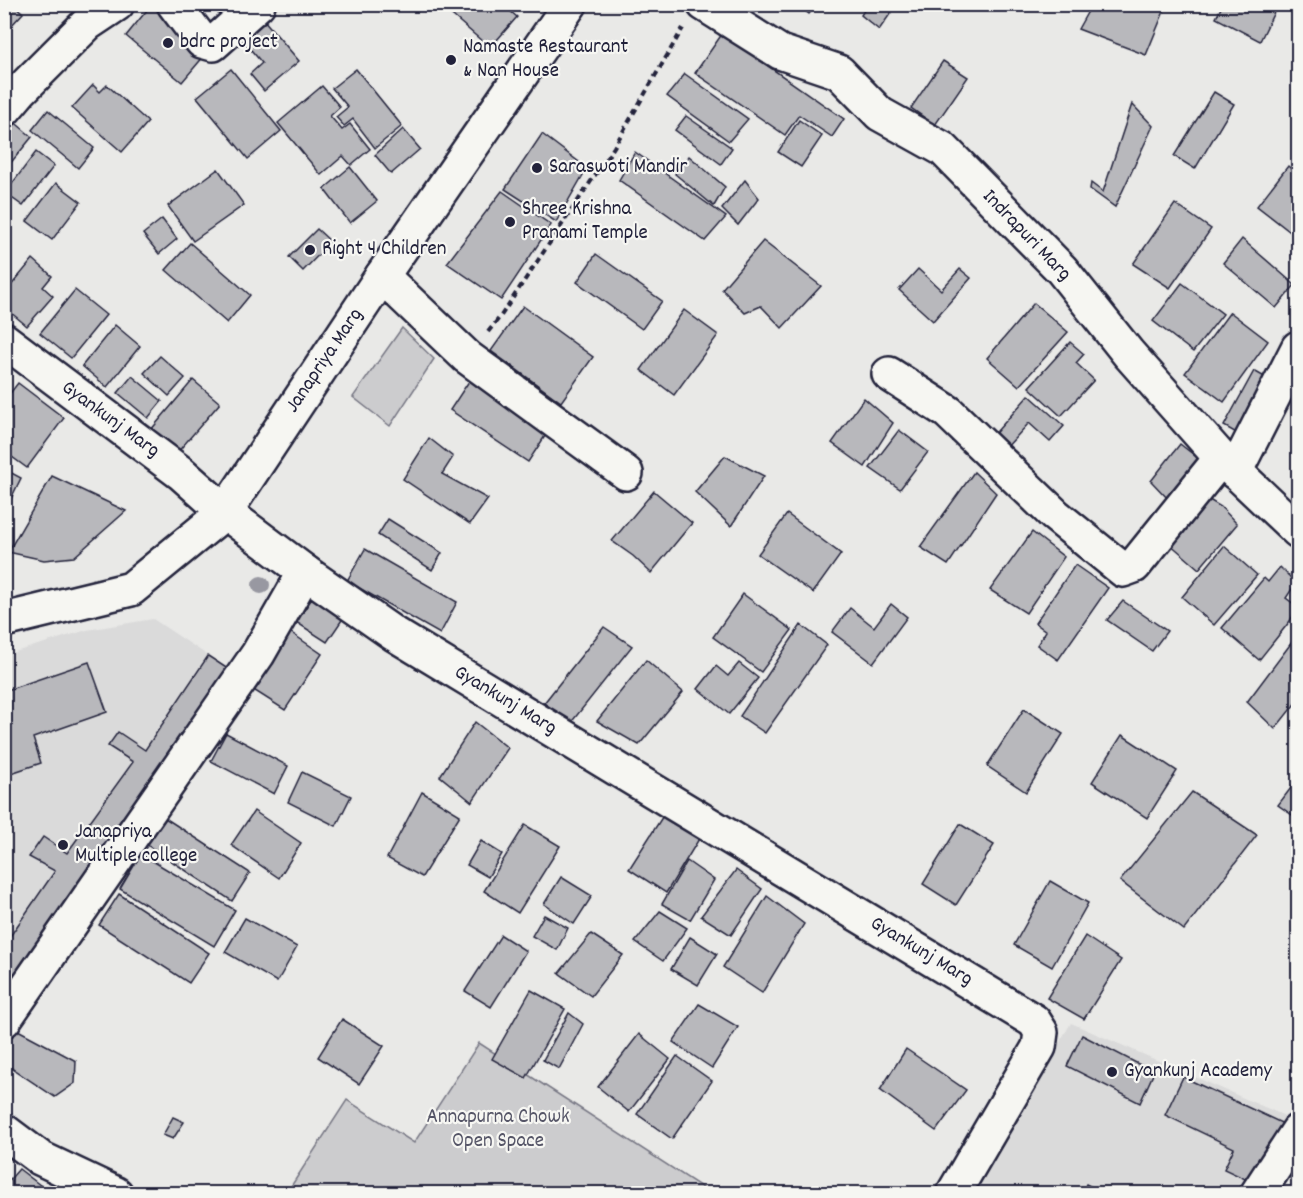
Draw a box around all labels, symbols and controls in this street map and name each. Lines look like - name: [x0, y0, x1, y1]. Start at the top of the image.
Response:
- place label: bdrc project: [180, 28, 278, 58]
- place label: Namaste Restaurant & Nan House: [463, 33, 628, 87]
- marker: bdrc project: [161, 36, 175, 50]
- marker: Namaste Restaurant & Nan House: [444, 53, 458, 67]
- place label: Saraswoti Mandir: [549, 153, 687, 183]
- marker: Saraswoti Mandir: [530, 161, 544, 175]
- street label: Indrapuri Marg: [974, 183, 1078, 289]
- place label: Shree Krishna Pranami Temple: [522, 195, 648, 249]
- marker: Shree Krishna Pranami Temple: [503, 215, 517, 229]
- place label: Right 4 Children: [322, 235, 446, 265]
- marker: Right 4 Children: [303, 243, 317, 257]
- street label: Janapriya Marg: [279, 303, 371, 419]
- street label: Gyankunj Marg: [54, 374, 166, 466]
- street label: Gyankunj Marg: [448, 658, 562, 744]
- place label: Janapriya Multiple college: [75, 818, 197, 872]
- marker: Janapriya Multiple college: [56, 838, 70, 852]
- street label: Gyankunj Marg: [864, 909, 978, 995]
- place label: Gyankunj Academy: [1124, 1057, 1273, 1087]
- marker: Gyankunj Academy: [1105, 1065, 1119, 1079]
- park label: Annapurna Chowk Open Space: [426, 1103, 570, 1157]

